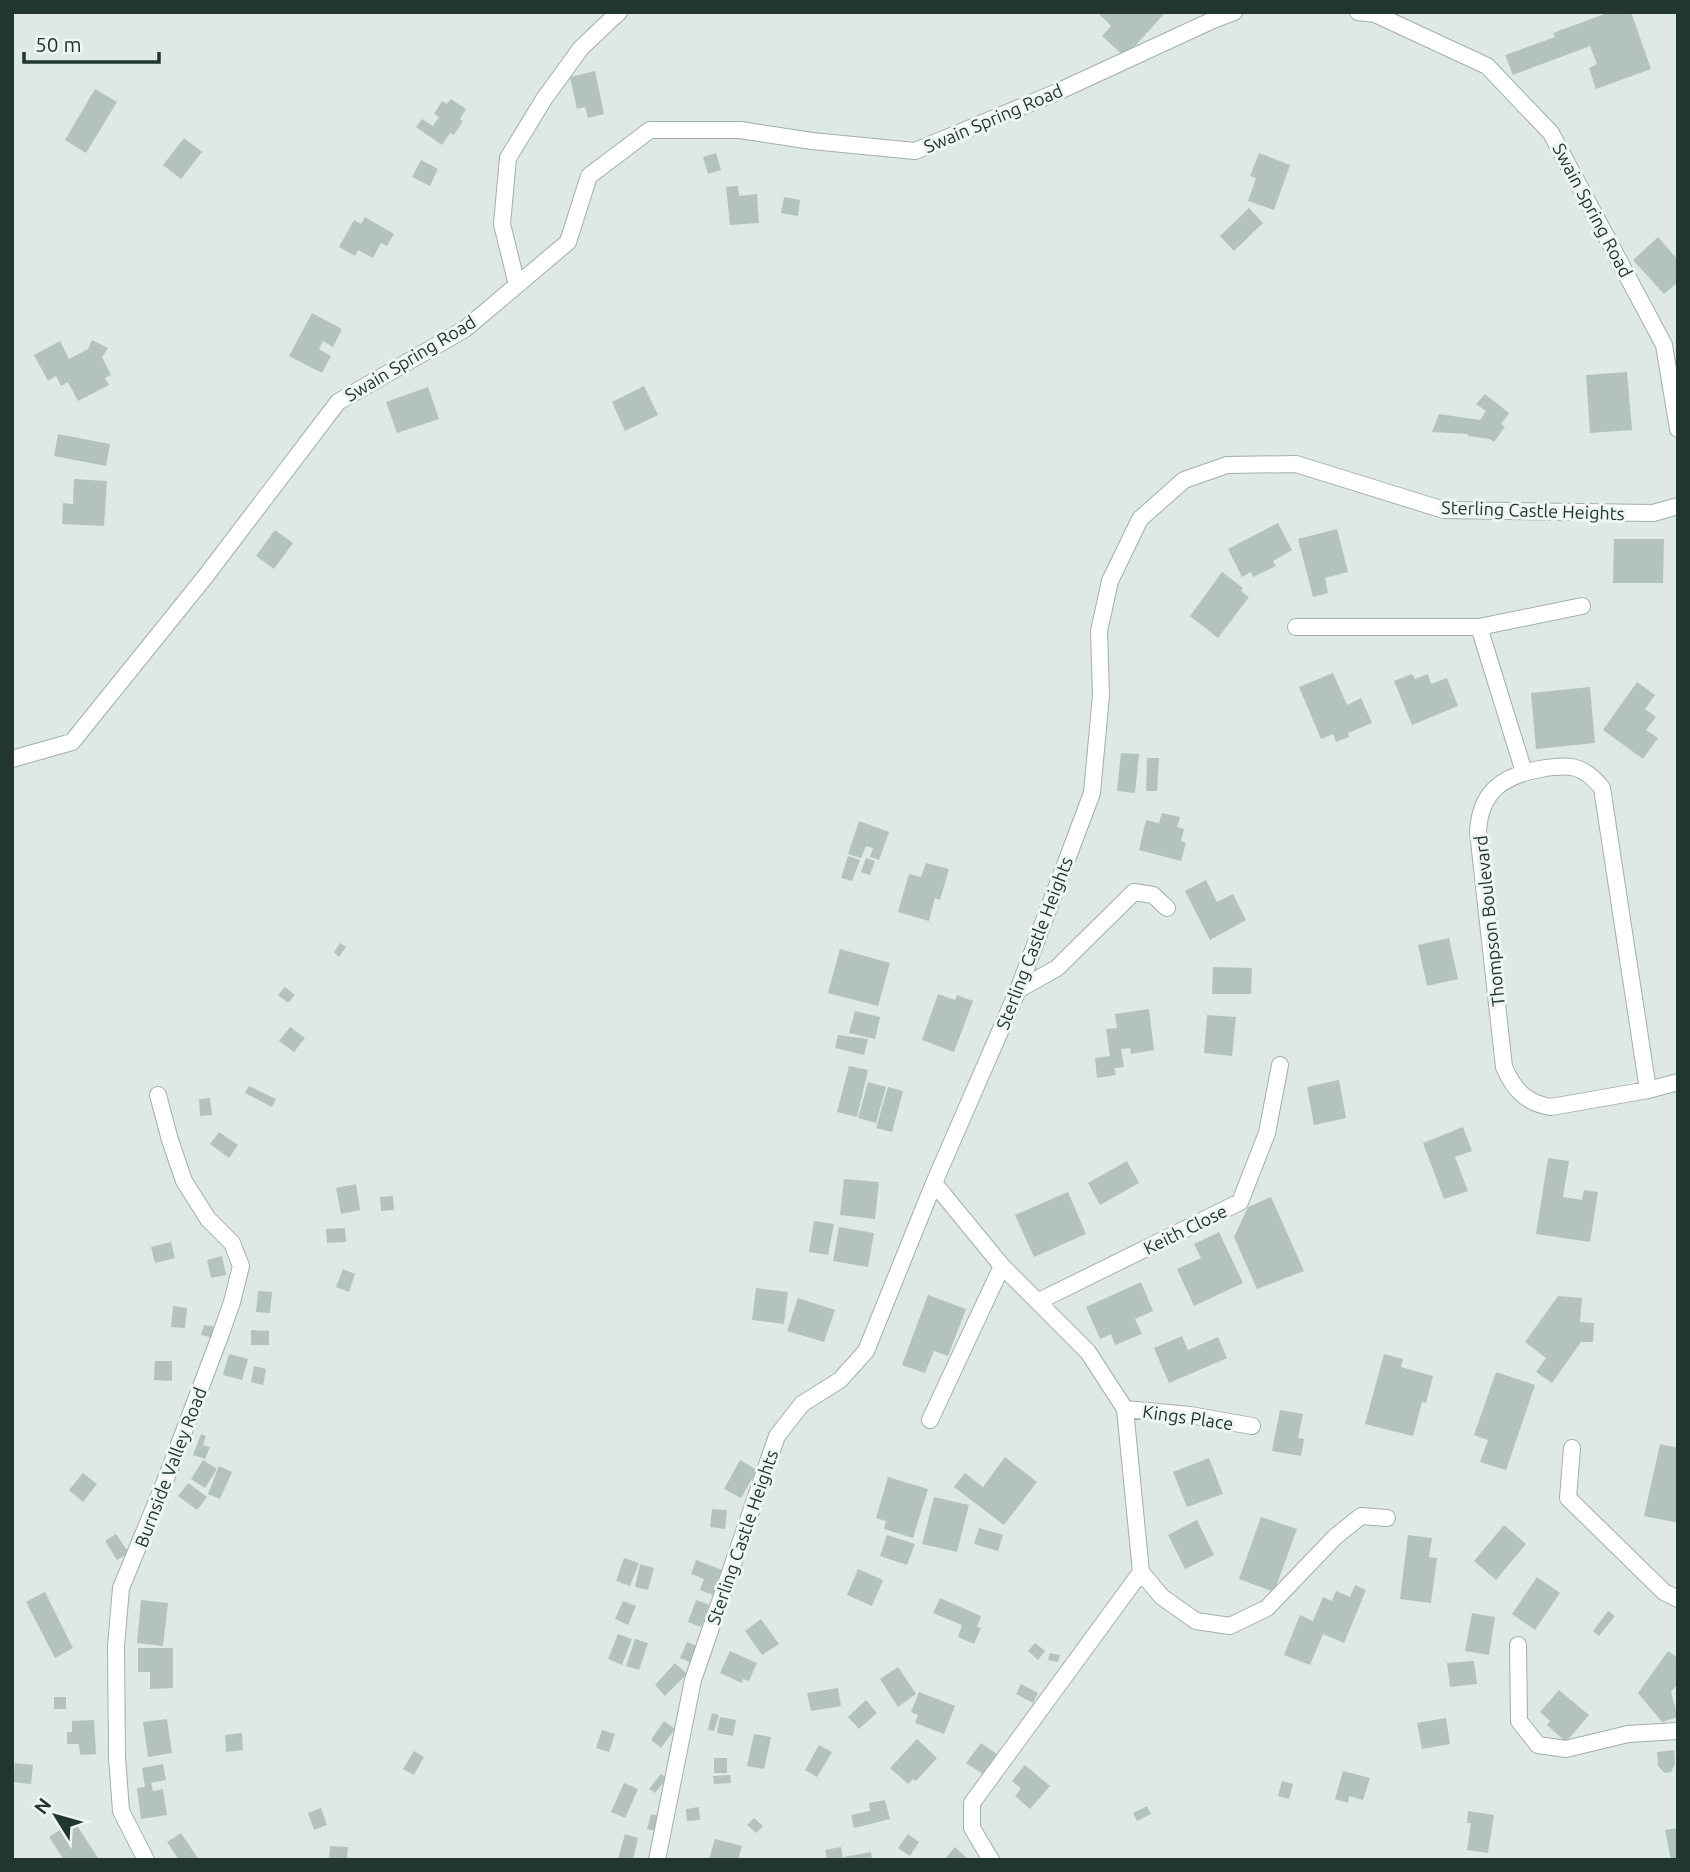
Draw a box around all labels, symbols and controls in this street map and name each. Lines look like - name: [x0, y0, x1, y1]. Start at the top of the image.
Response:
- scale bar: [24, 21, 159, 65]
- text: 50 m: [35, 32, 82, 56]
- street label: Swain Spring Road: [921, 80, 1065, 156]
- street label: Swain Spring Road: [1549, 140, 1637, 280]
- street label: Swain Spring Road: [341, 311, 479, 405]
- street label: Sterling Castle Heights: [1441, 497, 1625, 523]
- street label: Thompson Boulevard: [1470, 834, 1508, 1008]
- street label: Sterling Castle Heights: [992, 854, 1076, 1032]
- street label: Keith Close: [1140, 1200, 1230, 1258]
- street label: Burnside Valley Road: [130, 1384, 210, 1550]
- street label: Kings Place: [1141, 1401, 1235, 1433]
- street label: Sterling Castle Heights: [703, 1447, 781, 1627]
- north arrow: [21, 1781, 91, 1851]
- text: N: [29, 1793, 55, 1818]

